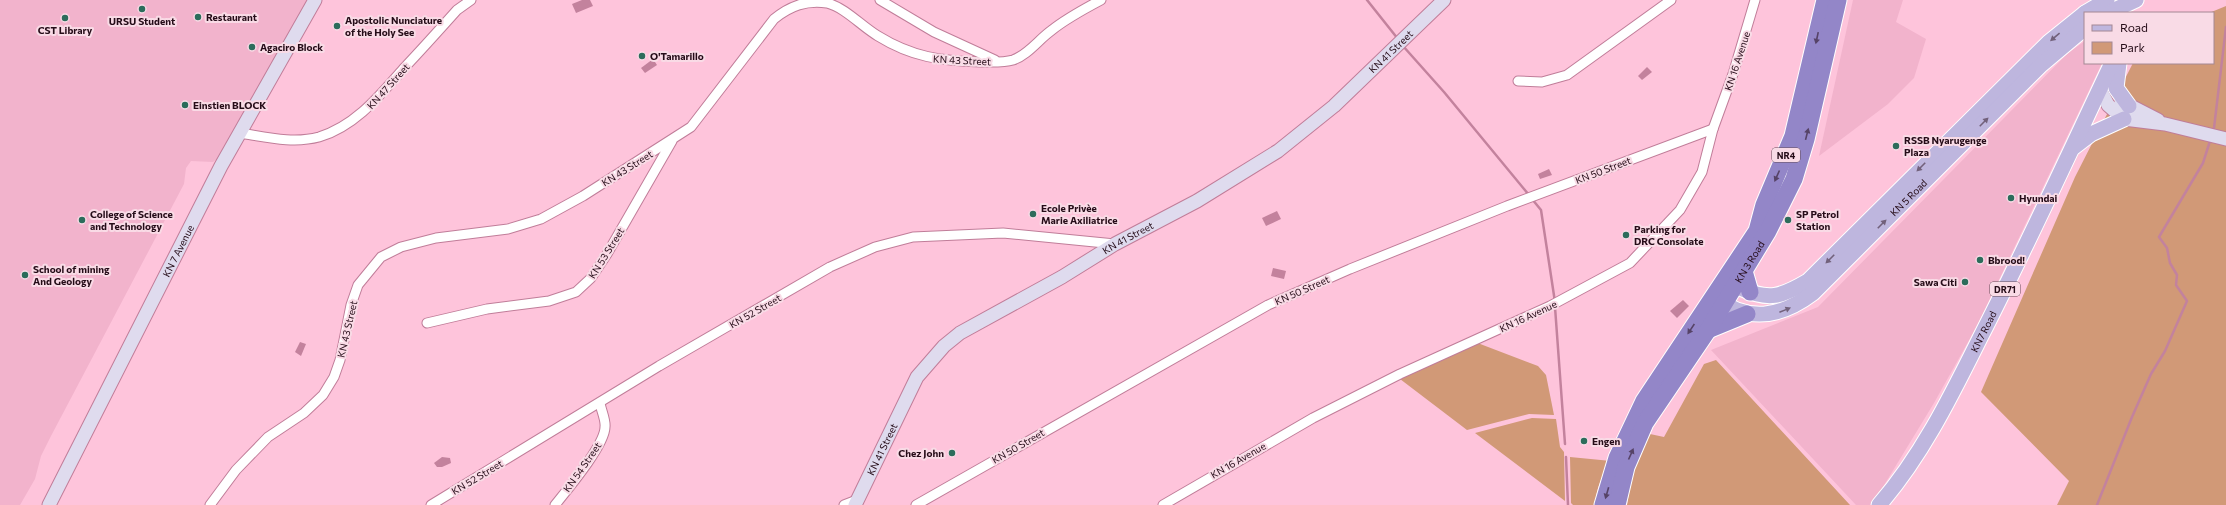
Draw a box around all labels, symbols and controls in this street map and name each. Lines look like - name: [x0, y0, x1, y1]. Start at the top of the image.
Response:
- marker: URSU Student: [137, 4, 147, 14]
- place label: Restaurant: [206, 11, 257, 23]
- marker: Restaurant: [193, 12, 203, 22]
- legend: [2084, 12, 2214, 64]
- marker: CST Library: [60, 13, 70, 23]
- place label: Apostolic Nunciature of the Holy See: [345, 14, 442, 38]
- place label: URSU Student: [109, 15, 175, 27]
- text: Road: [2120, 20, 2148, 34]
- marker: Apostolic Nunciature of the Holy See: [332, 21, 342, 31]
- place label: CST Library: [38, 24, 93, 36]
- street label: KN 41 Street: [1366, 28, 1415, 75]
- street label: KN 16 Avenue: [1722, 30, 1752, 92]
- one-way arrow: [1813, 32, 1819, 44]
- one-way arrow: [2049, 33, 2060, 42]
- text: Park: [2120, 40, 2146, 54]
- place label: Agaciro Block: [260, 41, 323, 53]
- marker: Agaciro Block: [247, 42, 257, 52]
- place label: O'Tamarillo: [650, 50, 704, 62]
- marker: O'Tamarillo: [637, 51, 647, 61]
- street label: KN 43 Street: [933, 52, 991, 68]
- street label: KN 47 Street: [364, 61, 412, 111]
- place label: Einstien BLOCK: [193, 99, 266, 111]
- marker: Einstien BLOCK: [180, 100, 190, 110]
- one-way arrow: [1979, 118, 1989, 127]
- one-way arrow: [1804, 128, 1810, 140]
- place label: RSSB Nyarugenge Plaza: [1904, 134, 1987, 158]
- marker: RSSB Nyarugenge Plaza: [1891, 141, 1901, 151]
- street label: KN 43 Street: [599, 148, 655, 188]
- road number: NR4: [1772, 148, 1800, 162]
- street label: KN 50 Street: [1573, 154, 1633, 186]
- one-way arrow: [1916, 162, 1926, 172]
- one-way arrow: [1774, 171, 1780, 182]
- street label: KN 5 Road: [1887, 176, 1930, 219]
- place label: Hyundai: [2019, 192, 2058, 204]
- marker: Hyundai: [2006, 193, 2016, 203]
- place label: Ecole Privèe Marie Axiliatrice: [1041, 202, 1118, 226]
- place label: College of Science and Technology: [90, 208, 173, 232]
- place label: SP Petrol Station: [1796, 208, 1839, 232]
- marker: Ecole Privèe Marie Axiliatrice: [1028, 209, 1038, 219]
- marker: College of Science and Technology: [77, 215, 87, 225]
- marker: SP Petrol Station: [1783, 215, 1793, 225]
- street label: KN 41 Street: [1100, 219, 1155, 256]
- one-way arrow: [1877, 219, 1887, 229]
- street label: KN 7 Avenue: [160, 223, 196, 279]
- place label: Parking for DRC Consolate: [1634, 223, 1703, 247]
- street label: KN 53 Street: [586, 225, 626, 281]
- marker: Parking for DRC Consolate: [1621, 230, 1631, 240]
- street label: KN 3 Road: [1732, 238, 1767, 285]
- one-way arrow: [1825, 254, 1834, 264]
- place label: Bbrood!: [1988, 254, 2025, 266]
- marker: Bbrood!: [1975, 255, 1985, 265]
- place label: School of mining And Geology: [33, 263, 110, 287]
- marker: School of mining And Geology: [20, 270, 30, 280]
- street label: KN 50 Street: [1273, 273, 1331, 307]
- place label: Sawa Citi: [1914, 276, 1957, 288]
- marker: Sawa Citi: [1960, 277, 1970, 287]
- road number: DR71: [1990, 282, 2020, 296]
- street label: KN 52 Street: [727, 291, 783, 331]
- street label: KN 16 Avenue: [1497, 298, 1559, 334]
- street label: KN 43 Street: [335, 299, 359, 359]
- one-way arrow: [1780, 306, 1792, 312]
- street label: KN7 Road: [1968, 309, 1999, 354]
- one-way arrow: [1687, 324, 1695, 334]
- street label: KN 41 Street: [864, 421, 900, 477]
- street label: KN 50 Street: [990, 426, 1046, 466]
- place label: Engen: [1592, 435, 1620, 447]
- marker: Engen: [1579, 436, 1589, 446]
- street label: KN 16 Avenue: [1208, 439, 1268, 481]
- street label: KN 54 Street: [560, 440, 604, 494]
- place label: Chez John: [898, 447, 944, 459]
- marker: Chez John: [947, 448, 957, 458]
- one-way arrow: [1628, 449, 1634, 460]
- street label: KN 52 Street: [449, 457, 505, 497]
- one-way arrow: [1604, 487, 1610, 499]

